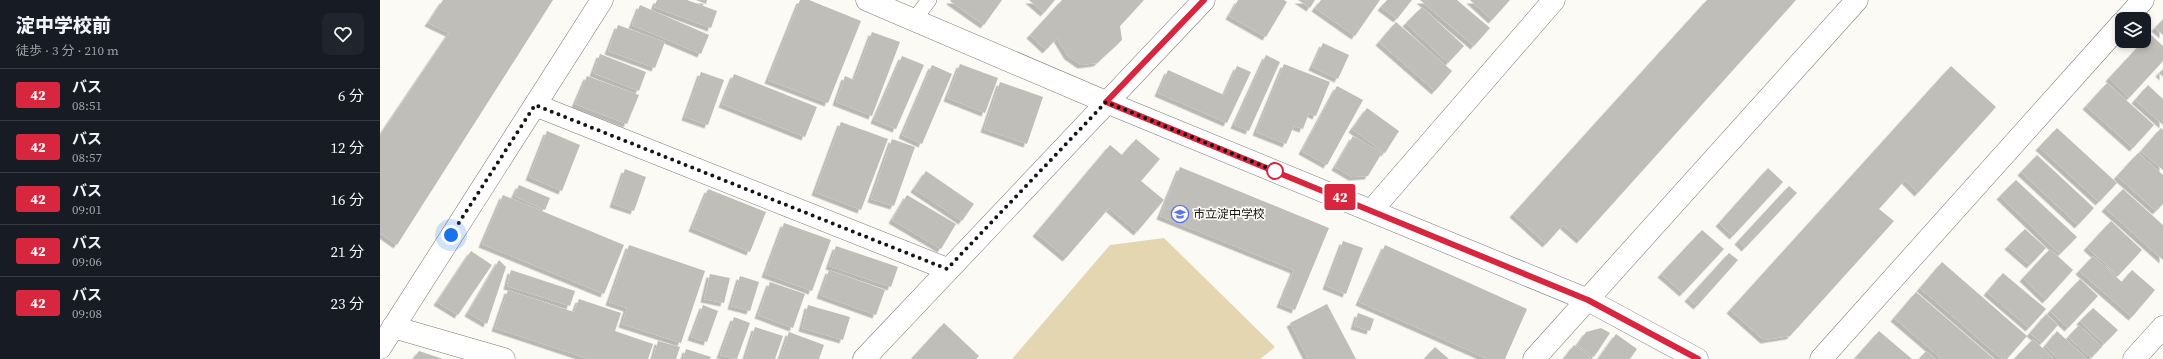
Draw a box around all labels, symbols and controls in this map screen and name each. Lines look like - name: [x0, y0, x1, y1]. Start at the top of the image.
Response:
- text: 淀中学校前: [16, 12, 111, 38]
- map controls: [2115, 12, 2151, 48]
- button: layers: [2115, 12, 2151, 48]
- button: heart: [322, 13, 364, 55]
- text: 徒歩 · 3 分 · 210 m: [16, 42, 119, 59]
- text: バス: [72, 76, 102, 97]
- text: 42: [30, 85, 46, 105]
- text: 6 分: [338, 85, 364, 106]
- text: 08:51: [72, 97, 102, 114]
- text: バス: [72, 128, 102, 149]
- text: 42: [30, 137, 46, 157]
- text: 12 分: [331, 137, 364, 158]
- text: 08:57: [72, 149, 102, 166]
- unlabelled marker: [1266, 162, 1284, 180]
- text: バス: [72, 180, 102, 201]
- line badge: 42: [1322, 184, 1358, 210]
- text: 42: [1332, 187, 1348, 207]
- text: 42: [30, 189, 46, 209]
- text: 16 分: [331, 189, 364, 210]
- text: 09:01: [72, 201, 102, 218]
- school or university icon: 市立淀中学校: [1170, 204, 1190, 224]
- place label: 市立淀中学校: [1193, 206, 1265, 222]
- your location: [441, 225, 461, 245]
- text: バス: [72, 232, 102, 253]
- text: 42: [30, 241, 46, 261]
- text: 21 分: [331, 241, 364, 262]
- text: 09:06: [72, 253, 102, 270]
- text: バス: [72, 284, 102, 305]
- text: 42: [30, 293, 46, 313]
- text: 23 分: [331, 293, 364, 314]
- text: 09:08: [72, 305, 102, 322]

